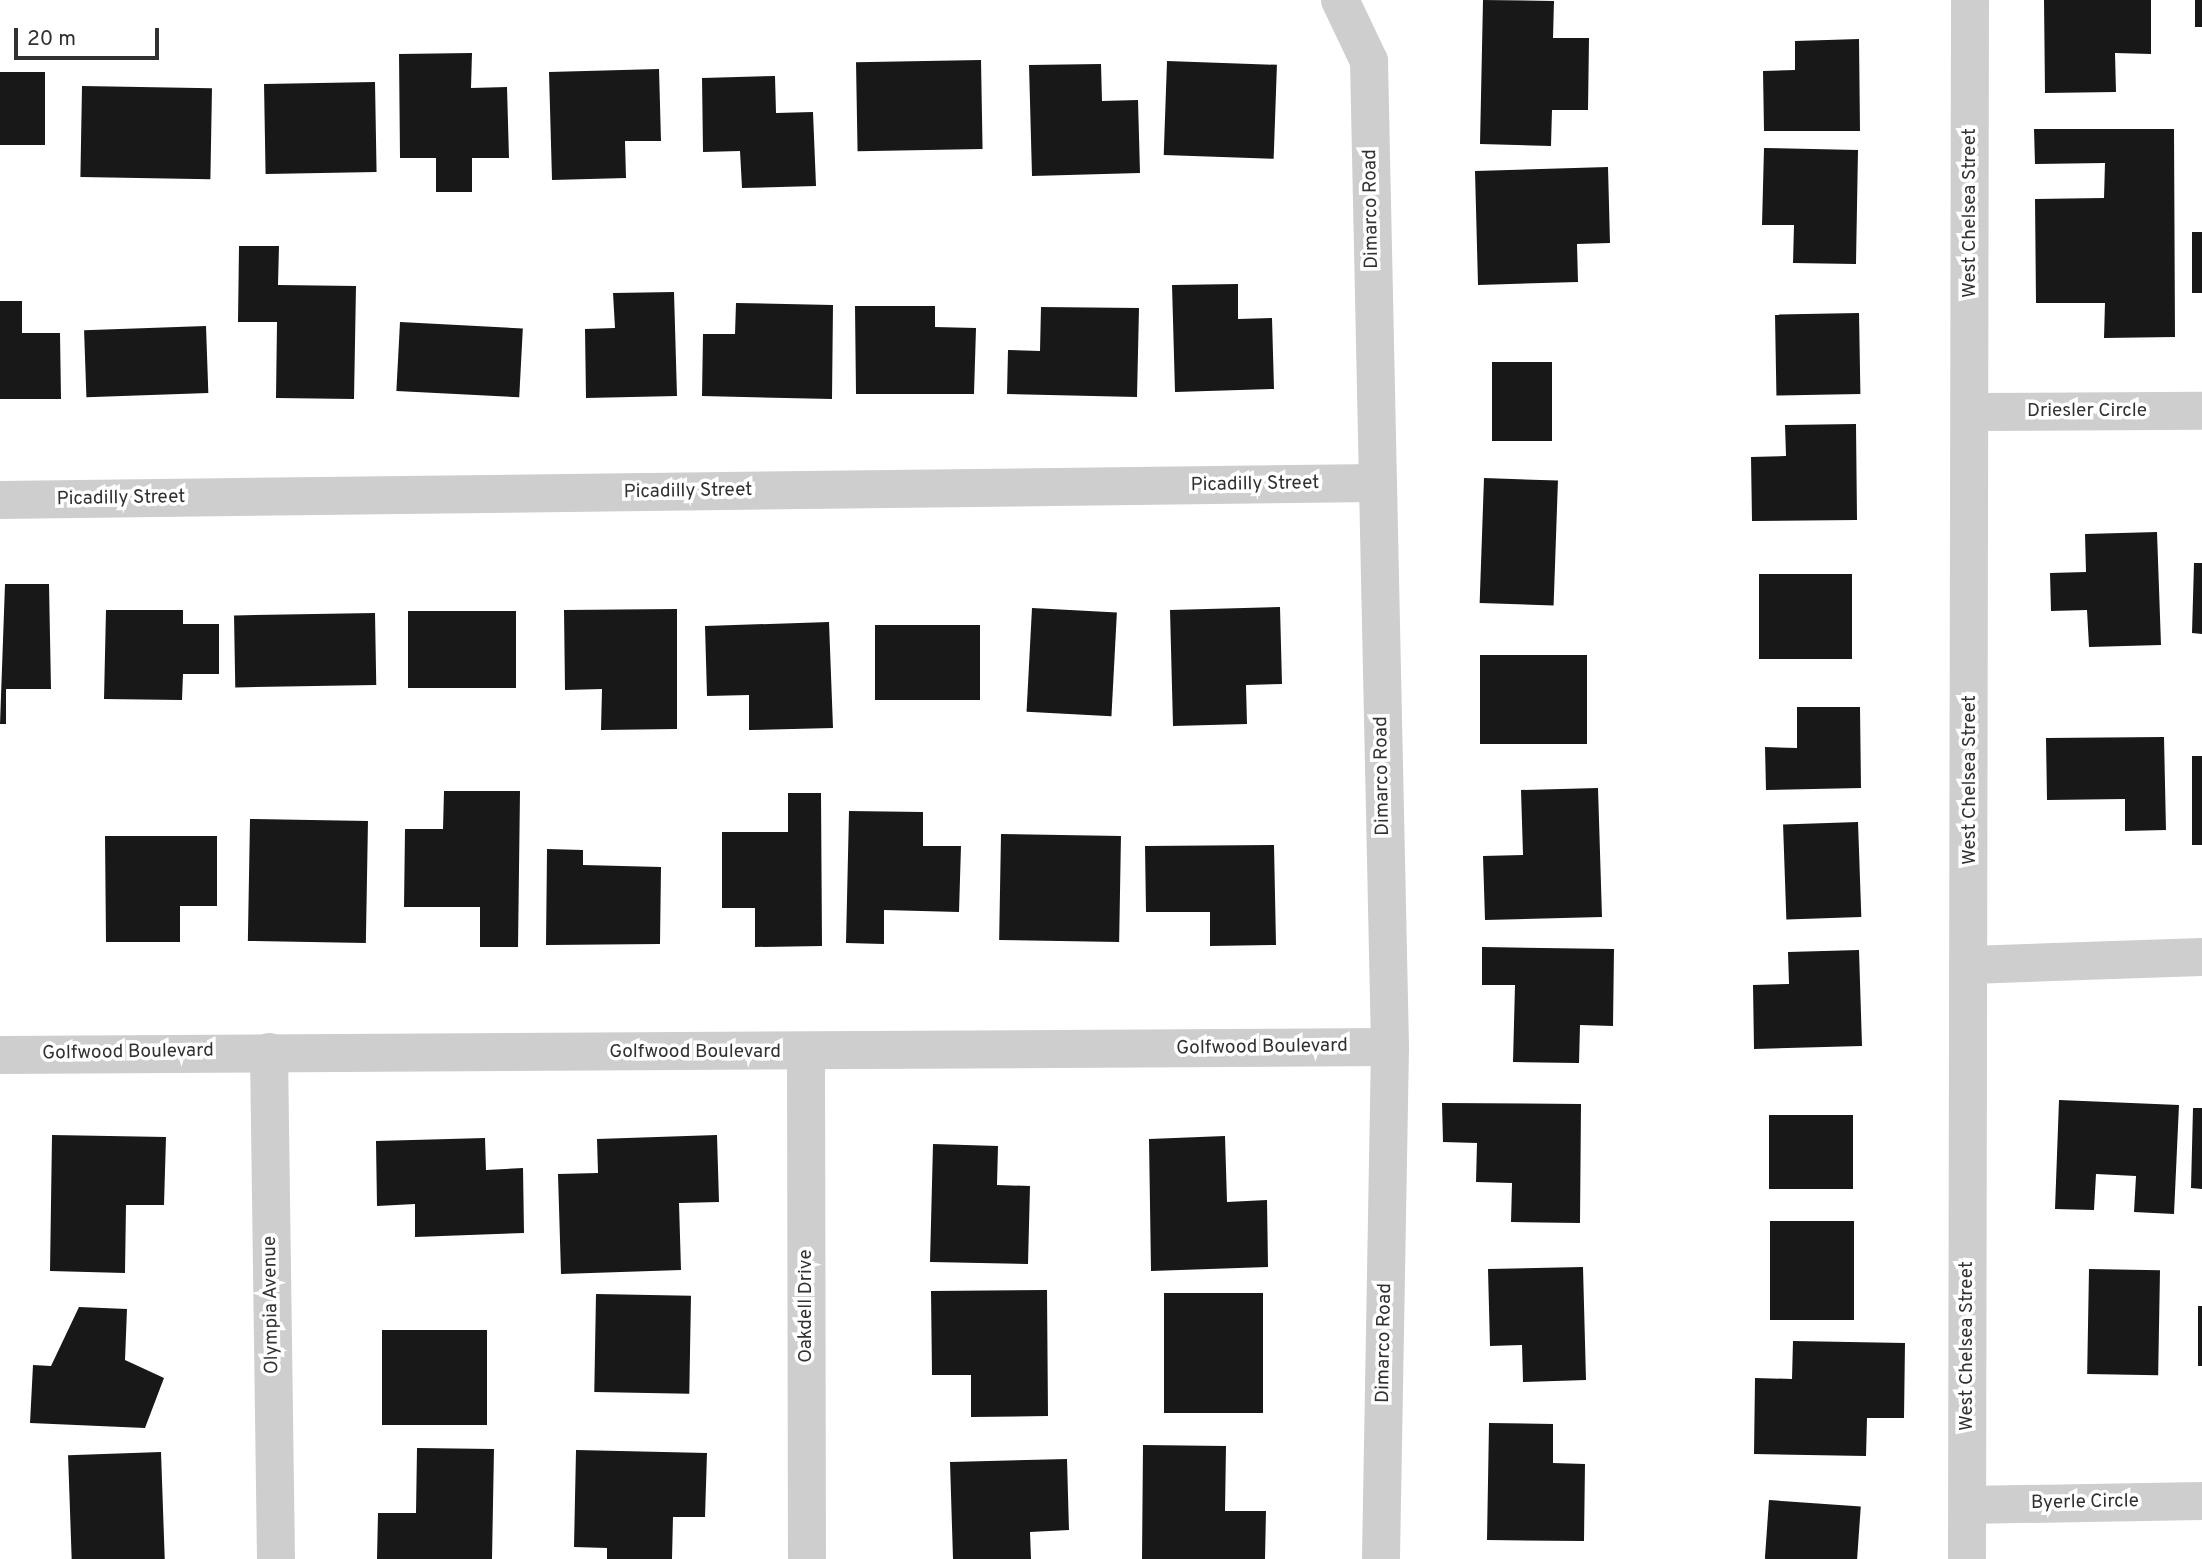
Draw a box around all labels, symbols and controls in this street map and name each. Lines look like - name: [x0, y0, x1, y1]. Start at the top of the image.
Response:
- scale bar: [18, 14, 163, 58]
- text: 20 m: [27, 26, 76, 53]
- street label: West Chelsea Street: [1960, 128, 1982, 298]
- street label: Dimarco Road: [1360, 149, 1384, 269]
- street label: Driesler Circle: [2027, 401, 2147, 423]
- street label: Picadilly Street: [1190, 472, 1320, 498]
- street label: Picadilly Street: [623, 479, 753, 505]
- street label: Picadilly Street: [56, 486, 186, 512]
- street label: West Chelsea Street: [1960, 695, 1982, 865]
- street label: Dimarco Road: [1371, 716, 1395, 836]
- street label: Golfwood Boulevard: [1176, 1035, 1348, 1061]
- street label: Golfwood Boulevard: [42, 1040, 214, 1066]
- street label: Golfwood Boulevard: [609, 1042, 781, 1064]
- street label: Olympia Avenue: [259, 1235, 285, 1375]
- street label: Oakdell Drive: [796, 1249, 818, 1363]
- street label: West Chelsea Street: [1957, 1261, 1979, 1431]
- street label: Dimarco Road: [1373, 1283, 1397, 1403]
- street label: Byerle Circle: [2031, 1491, 2139, 1515]

